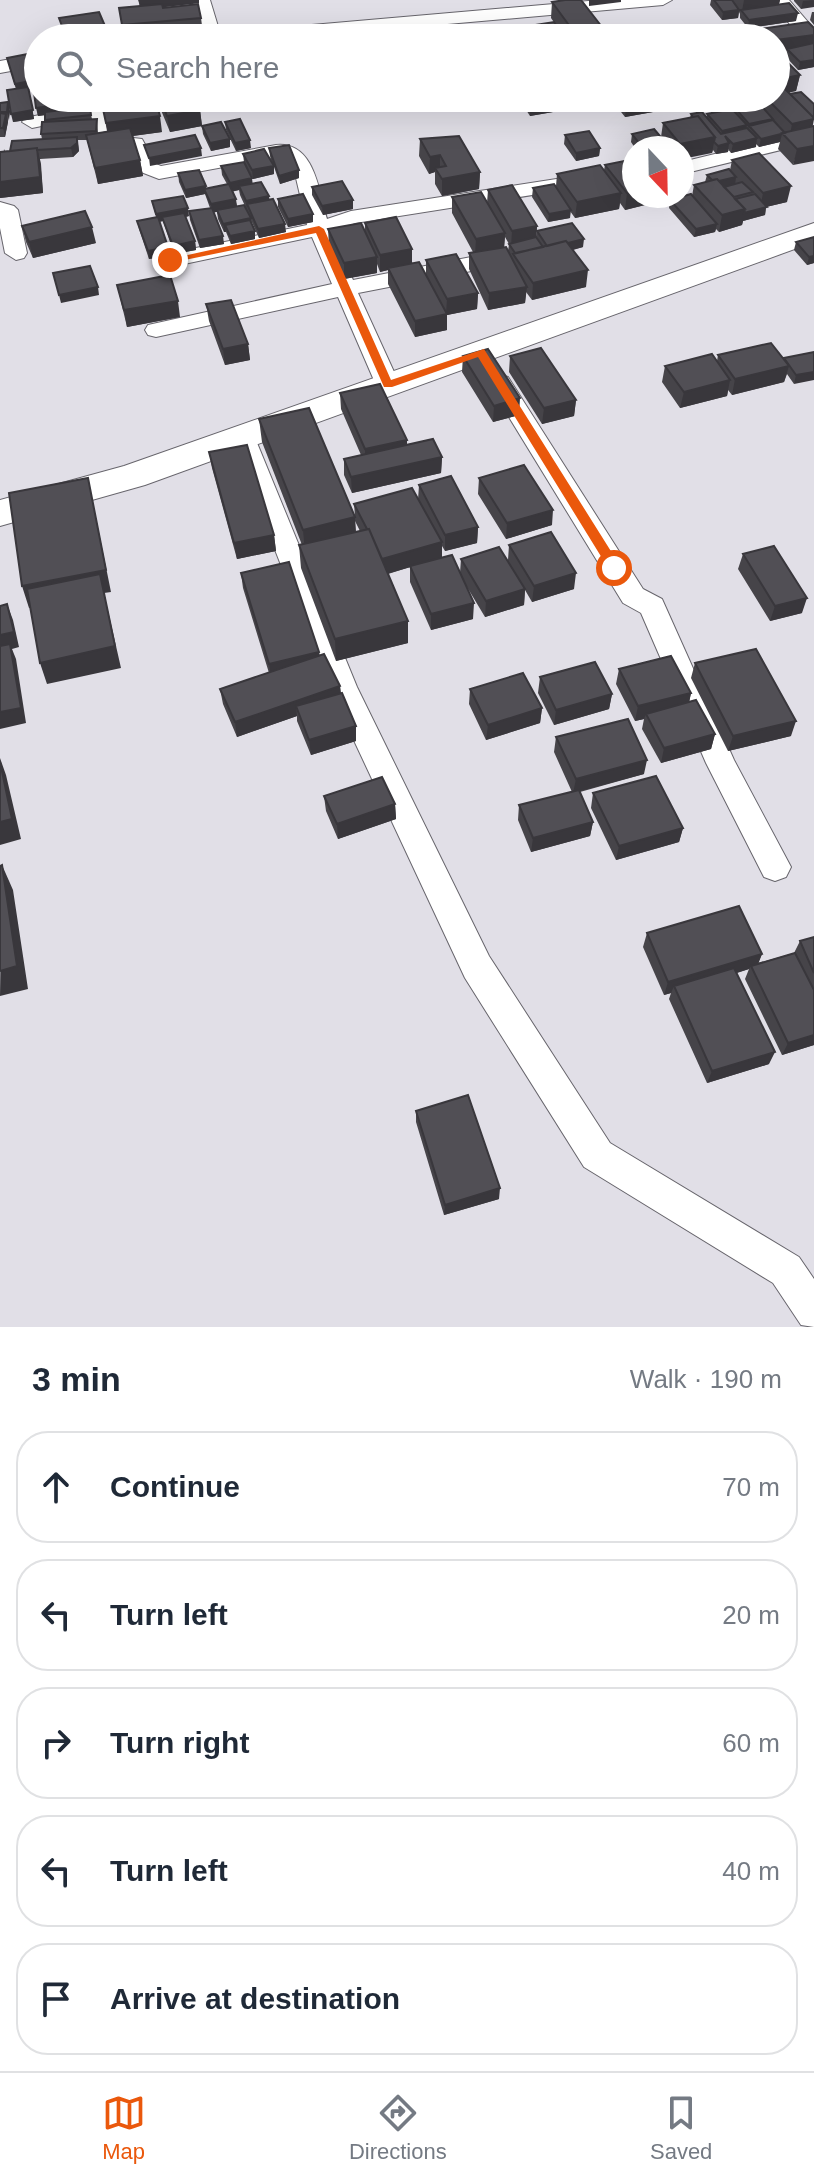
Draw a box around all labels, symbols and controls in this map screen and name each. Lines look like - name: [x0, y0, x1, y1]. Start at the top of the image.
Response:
- search box: [24, 24, 790, 112]
- icon: search: [52, 46, 96, 90]
- text: Search here: [116, 51, 279, 84]
- north arrow: [622, 136, 694, 208]
- route end: [152, 242, 188, 278]
- route start: [596, 550, 632, 586]
- text: 3 min: [32, 1360, 121, 1398]
- text: Walk · 190 m: [630, 1364, 782, 1394]
- icon: ahead: [34, 1465, 78, 1509]
- text: Continue: [110, 1470, 240, 1503]
- text: 70 m: [722, 1472, 780, 1502]
- icon: left: [34, 1593, 78, 1637]
- text: Turn left: [110, 1598, 228, 1631]
- text: 20 m: [722, 1600, 780, 1630]
- icon: right: [34, 1721, 78, 1765]
- text: Turn right: [110, 1726, 249, 1759]
- text: 60 m: [722, 1728, 780, 1758]
- icon: left: [34, 1849, 78, 1893]
- text: Turn left: [110, 1854, 228, 1887]
- text: 40 m: [722, 1856, 780, 1886]
- icon: arrive: [34, 1977, 78, 2021]
- text: Arrive at destination: [110, 1982, 400, 2015]
- tab: Map: [102, 2091, 146, 2165]
- tab: Directions: [349, 2091, 447, 2165]
- tab: Saved: [650, 2091, 712, 2165]

